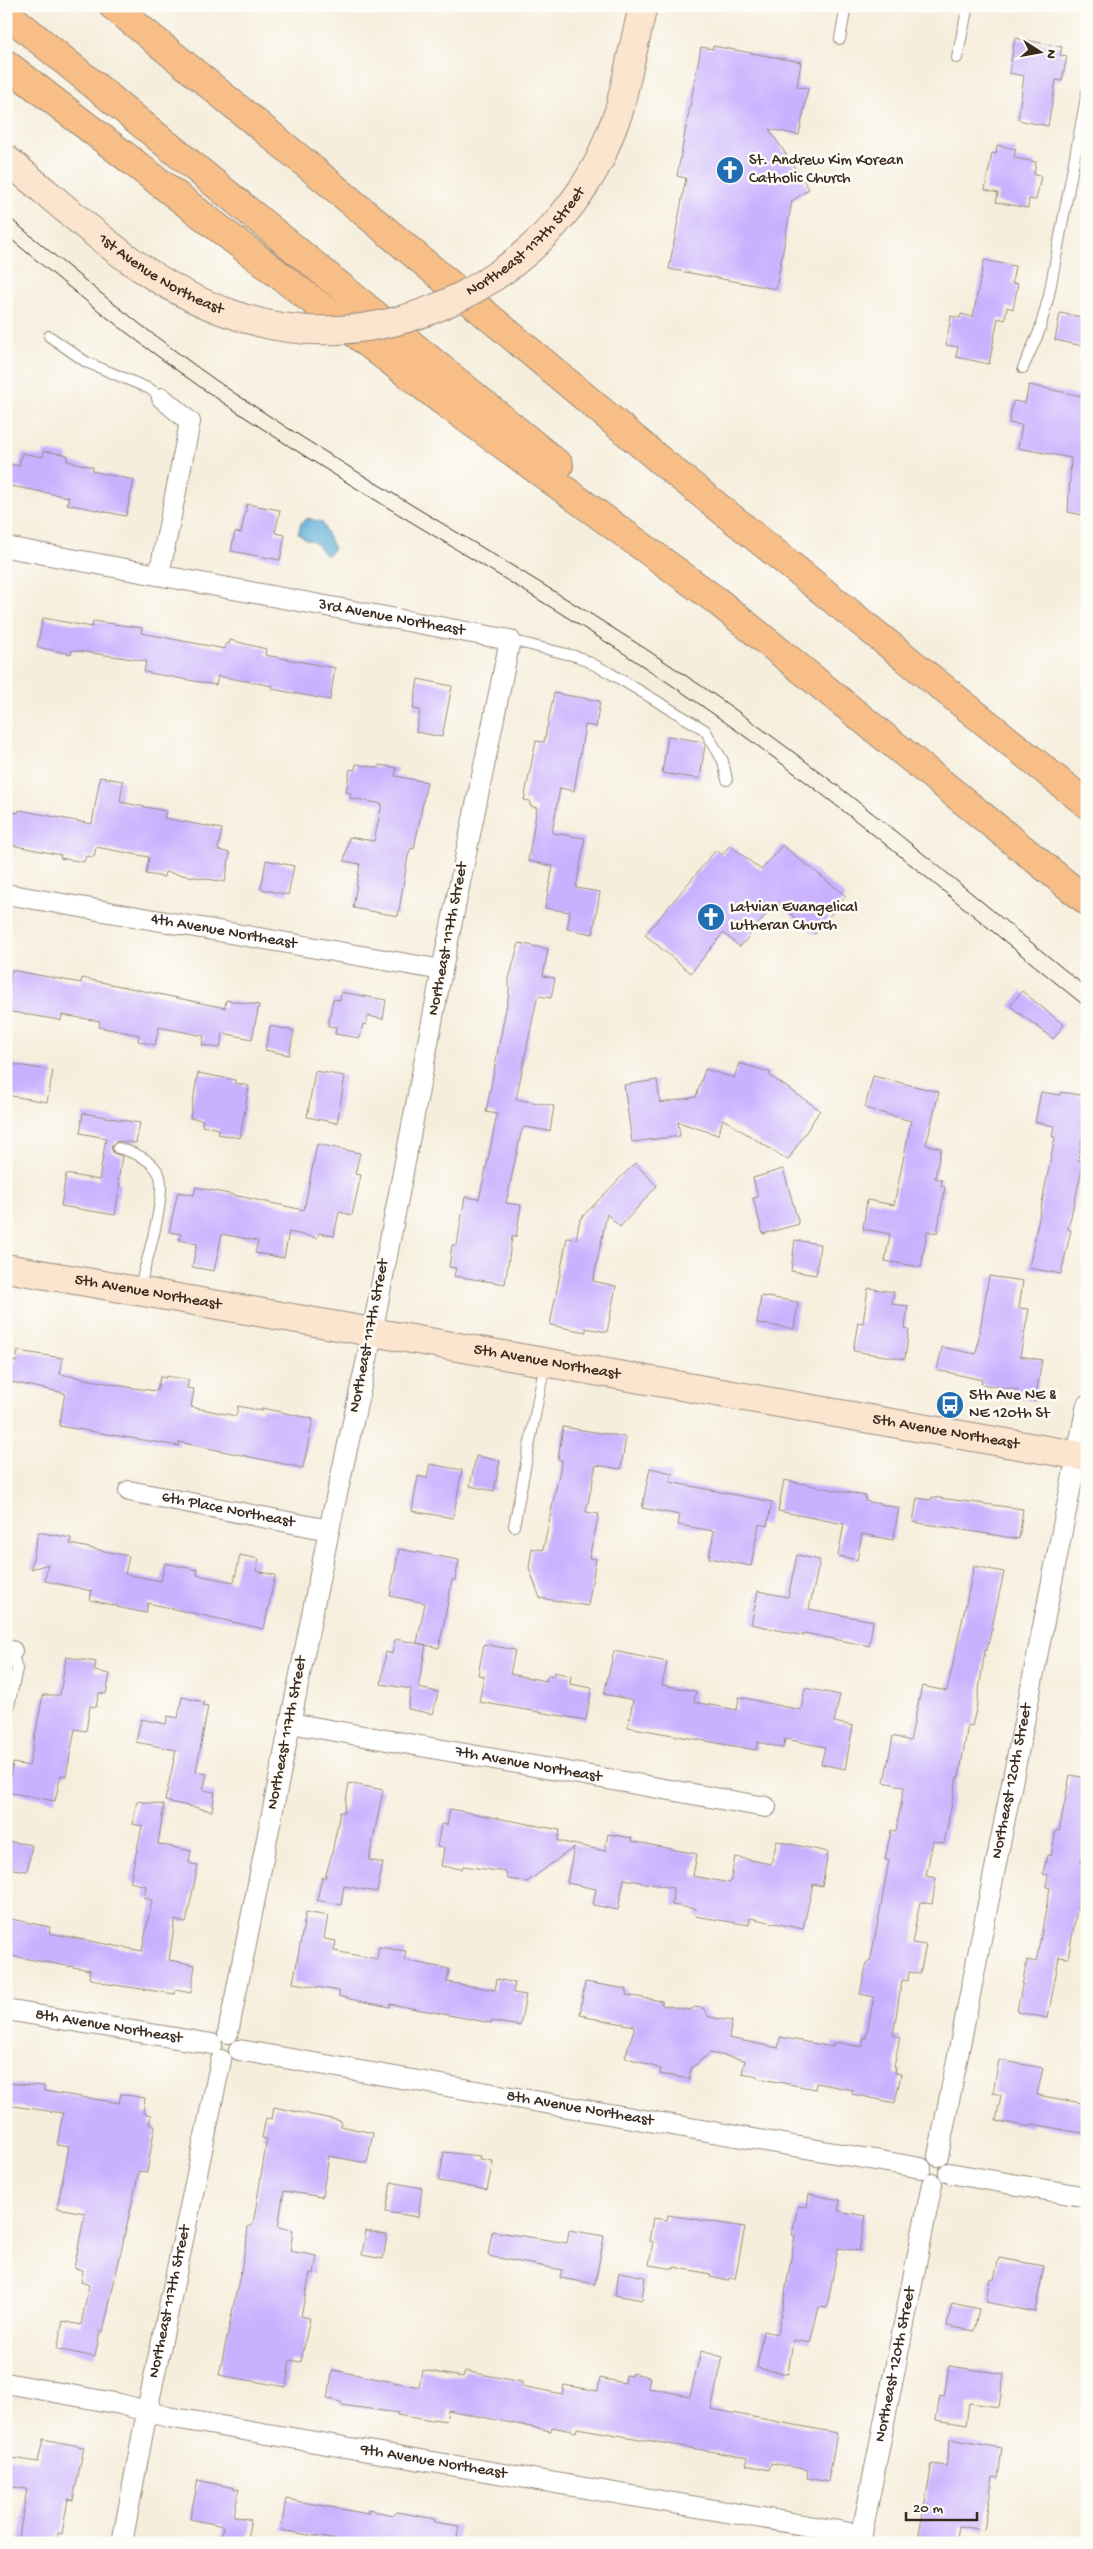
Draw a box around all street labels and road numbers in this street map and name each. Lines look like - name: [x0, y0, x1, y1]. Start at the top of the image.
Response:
- street label: Northeast 117th Street: [463, 183, 591, 301]
- street label: 1st Avenue Northeast: [93, 229, 227, 320]
- street label: 3rd Avenue Northeast: [316, 595, 468, 641]
- street label: Northeast 117th Street: [425, 859, 473, 1017]
- street label: 4th Avenue Northeast: [149, 910, 299, 954]
- street label: Northeast 117th Street: [346, 1256, 394, 1414]
- street label: 5th Avenue Northeast: [73, 1271, 224, 1315]
- street label: 5th Avenue Northeast: [472, 1340, 623, 1385]
- street label: 5th Avenue Northeast: [871, 1410, 1022, 1455]
- street label: 6th Place Northeast: [160, 1488, 298, 1533]
- street label: Northeast 117th Street: [264, 1653, 312, 1811]
- street label: Northeast 120th Street: [988, 1701, 1037, 1861]
- street label: 7th Avenue Northeast: [453, 1743, 604, 1788]
- street label: 8th Avenue Northeast: [34, 2005, 185, 2049]
- street label: 8th Avenue Northeast: [505, 2087, 656, 2131]
- street label: Northeast 117th Street: [145, 2222, 196, 2380]
- street label: Northeast 120th Street: [871, 2284, 921, 2444]
- street label: 9th Avenue Northeast: [358, 2440, 510, 2484]

